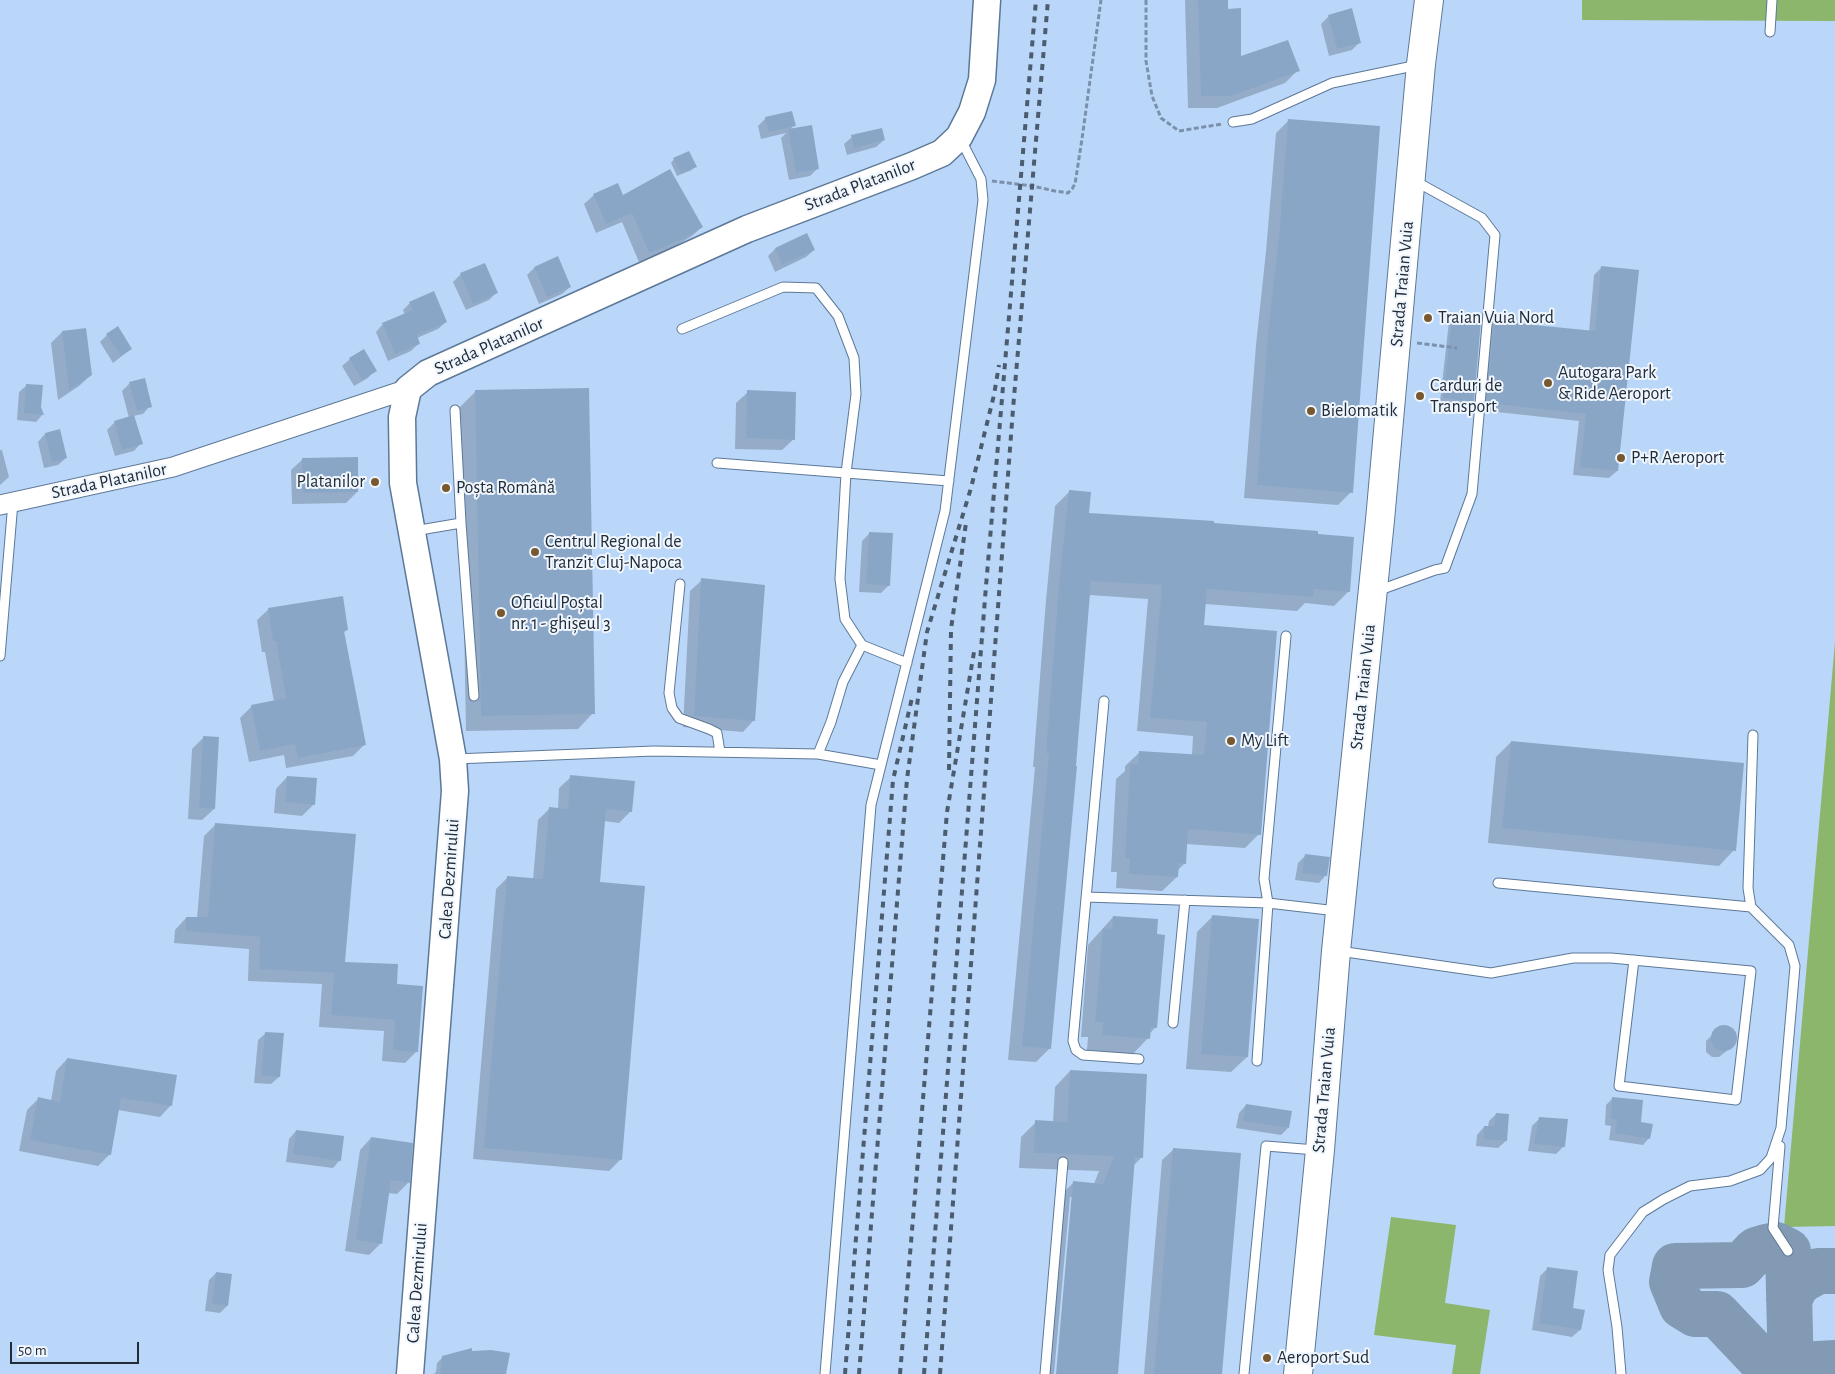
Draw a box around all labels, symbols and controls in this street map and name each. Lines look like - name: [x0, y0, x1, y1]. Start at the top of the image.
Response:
- street label: Strada Platanilor: [801, 154, 919, 216]
- street label: Strada Traian Vuia: [1386, 220, 1418, 348]
- place label: Traian Vuia Nord: [1438, 307, 1554, 329]
- street label: Strada Platanilor: [431, 312, 547, 380]
- marker: Traian Vuia Nord: [1422, 312, 1434, 324]
- place label: Autogara Park & Ride Aeroport: [1558, 362, 1671, 404]
- place label: Carduri de Transport: [1430, 375, 1502, 418]
- marker: Autogara Park & Ride Aeroport: [1542, 377, 1554, 389]
- marker: Carduri de Transport: [1414, 390, 1426, 402]
- place label: Bielomatik: [1321, 400, 1397, 422]
- marker: Bielomatik: [1305, 405, 1317, 417]
- place label: P+R Aeroport: [1631, 447, 1724, 469]
- marker: P+R Aeroport: [1615, 452, 1627, 464]
- street label: Strada Platanilor: [49, 458, 169, 504]
- place label: Platanilor: [296, 471, 365, 493]
- marker: Platanilor: [369, 476, 381, 488]
- place label: Poșta Română: [456, 477, 555, 499]
- marker: Poșta Română: [440, 482, 452, 494]
- place label: Centrul Regional de Tranzit Cluj-Napoca: [545, 531, 682, 574]
- marker: Centrul Regional de Tranzit Cluj-Napoca: [529, 546, 541, 558]
- place label: Oficiul Poștal nr. 1 - ghișeul 3: [511, 592, 611, 634]
- marker: Oficiul Poștal nr. 1 - ghișeul 3: [495, 607, 507, 619]
- street label: Strada Traian Vuia: [1346, 623, 1380, 751]
- place label: My Lift: [1241, 730, 1289, 752]
- marker: My Lift: [1225, 735, 1237, 747]
- street label: Calea Dezmirului: [434, 818, 464, 940]
- street label: Strada Traian Vuia: [1308, 1026, 1340, 1154]
- street label: Calea Dezmirului: [402, 1222, 432, 1344]
- scale bar: [12, 1332, 141, 1364]
- text: 50 m: [18, 1343, 47, 1358]
- place label: Aeroport Sud: [1277, 1347, 1369, 1369]
- marker: Aeroport Sud: [1261, 1352, 1273, 1364]

